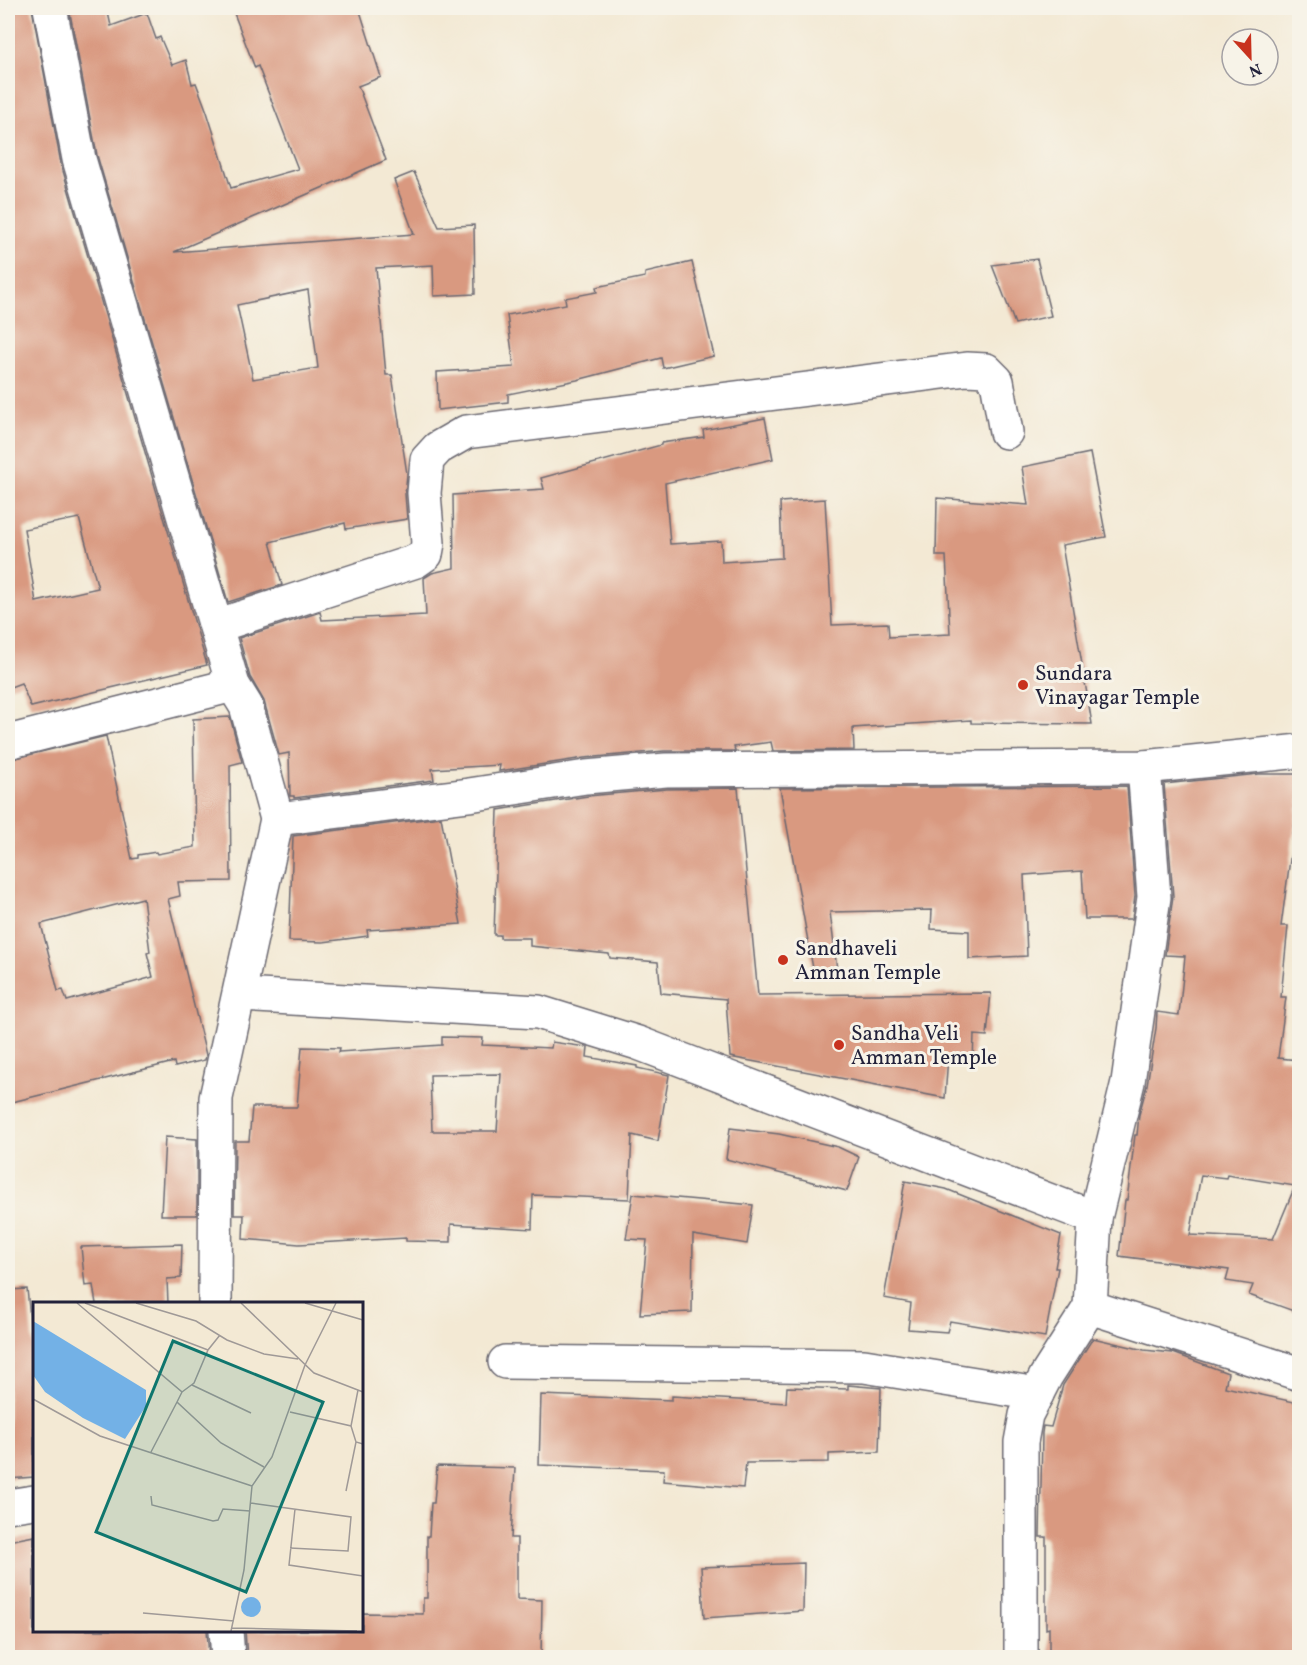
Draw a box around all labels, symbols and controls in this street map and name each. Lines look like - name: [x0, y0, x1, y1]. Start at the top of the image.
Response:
- north arrow: [1220, 27, 1280, 87]
- text: N: [1245, 57, 1264, 82]
- place label: Sundara Vinayagar Temple: [1035, 660, 1200, 713]
- marker: Sundara Vinayagar Temple: [1016, 678, 1030, 692]
- place label: Sandhaveli Amman Temple: [795, 935, 941, 988]
- marker: Sandhaveli Amman Temple: [776, 953, 790, 967]
- place label: Sandha Veli Amman Temple: [851, 1020, 997, 1073]
- marker: Sandha Veli Amman Temple: [832, 1038, 846, 1052]
- inset map: [33, 1302, 363, 1632]

